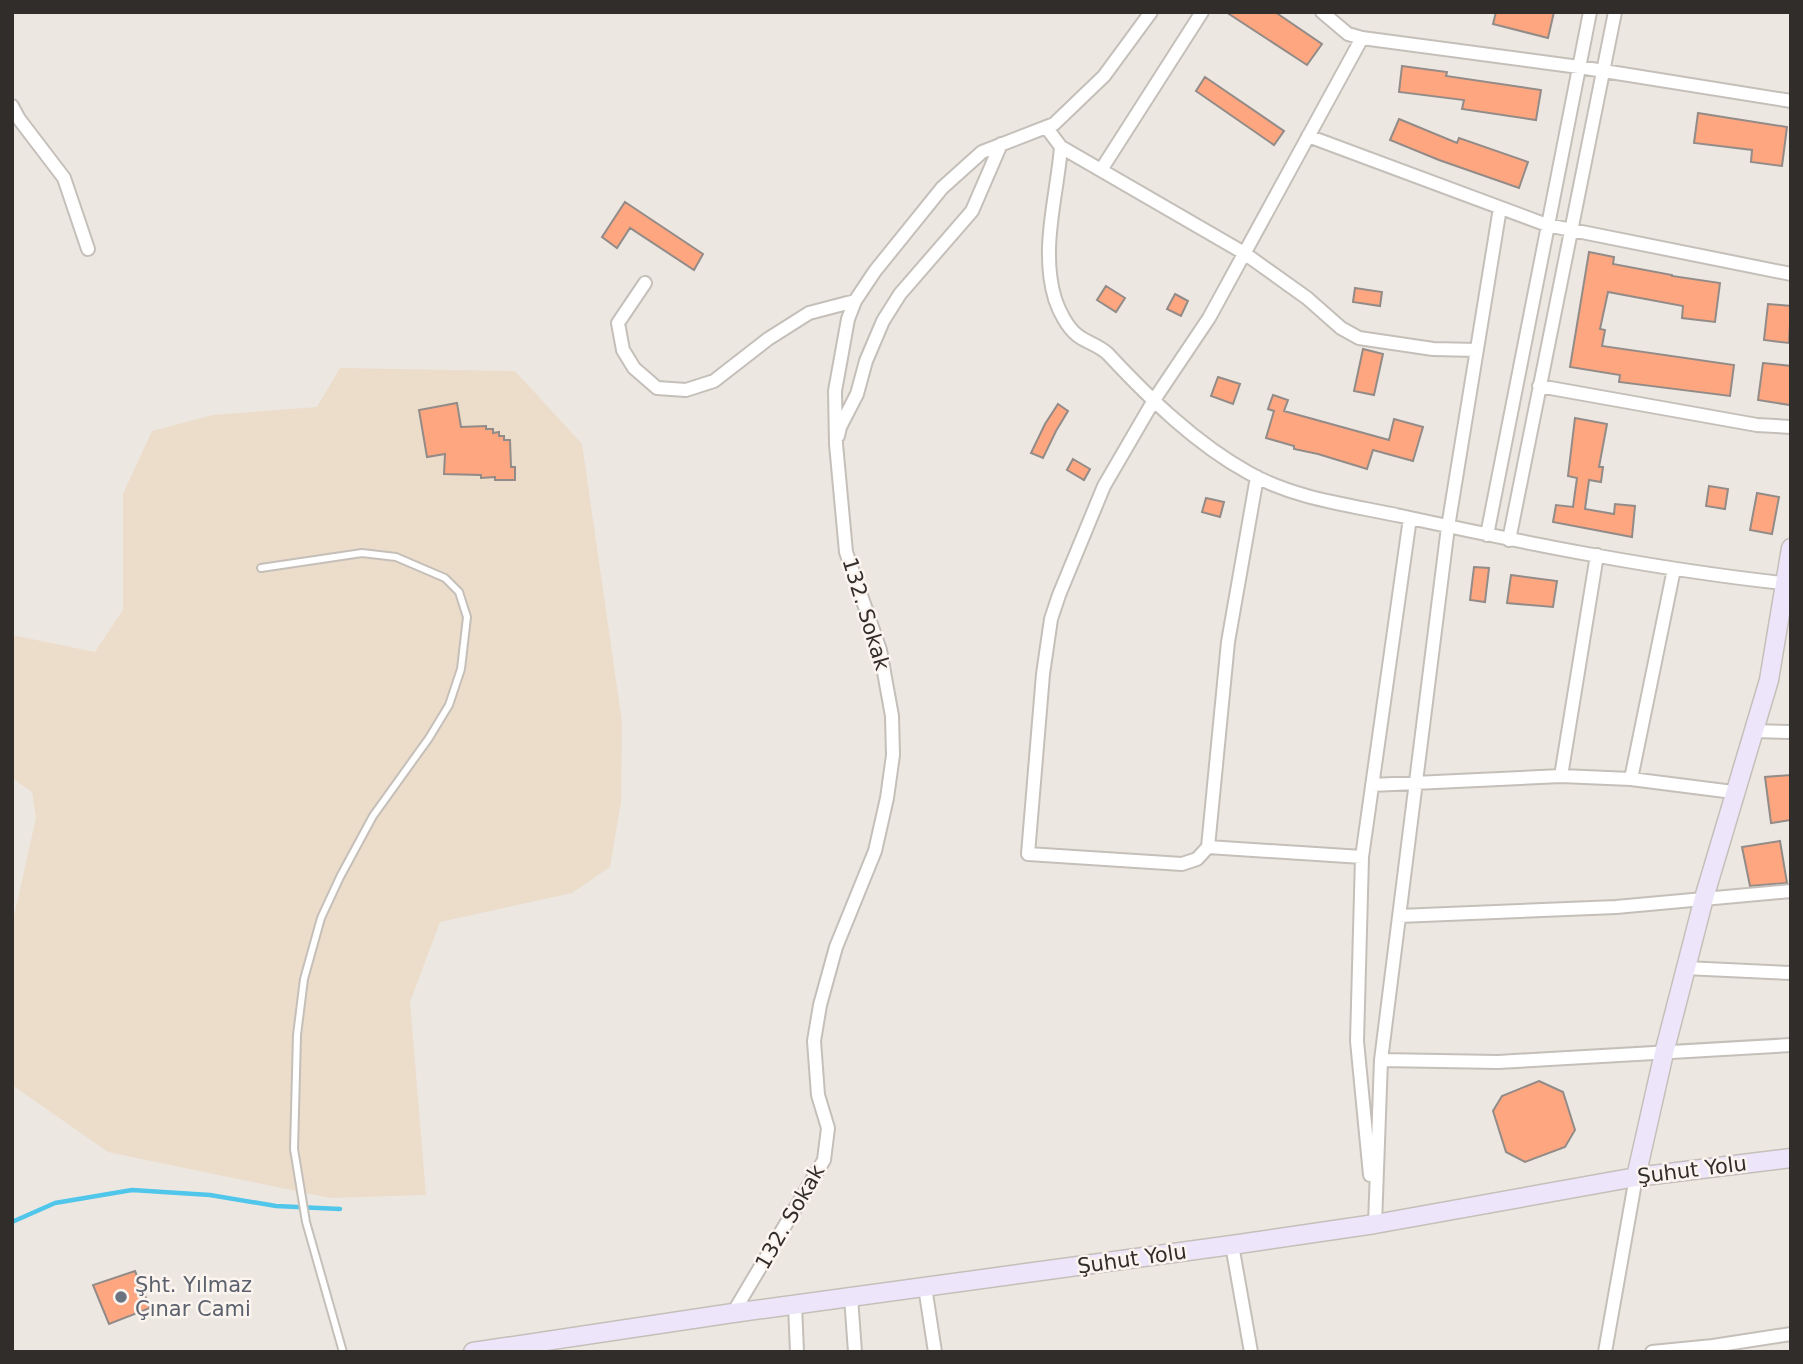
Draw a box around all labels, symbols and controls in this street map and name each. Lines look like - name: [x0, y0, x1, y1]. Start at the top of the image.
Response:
- street label: 132. Sokak: [838, 555, 895, 674]
- street label: Şuhut Yolu: [1636, 1151, 1748, 1189]
- street label: 132. Sokak: [750, 1160, 830, 1273]
- street label: Şuhut Yolu: [1076, 1239, 1188, 1279]
- place label: Şht. Yılmaz Çınar Cami: [135, 1273, 252, 1321]
- marker: Şht. Yılmaz Çınar Cami: [113, 1289, 129, 1305]

